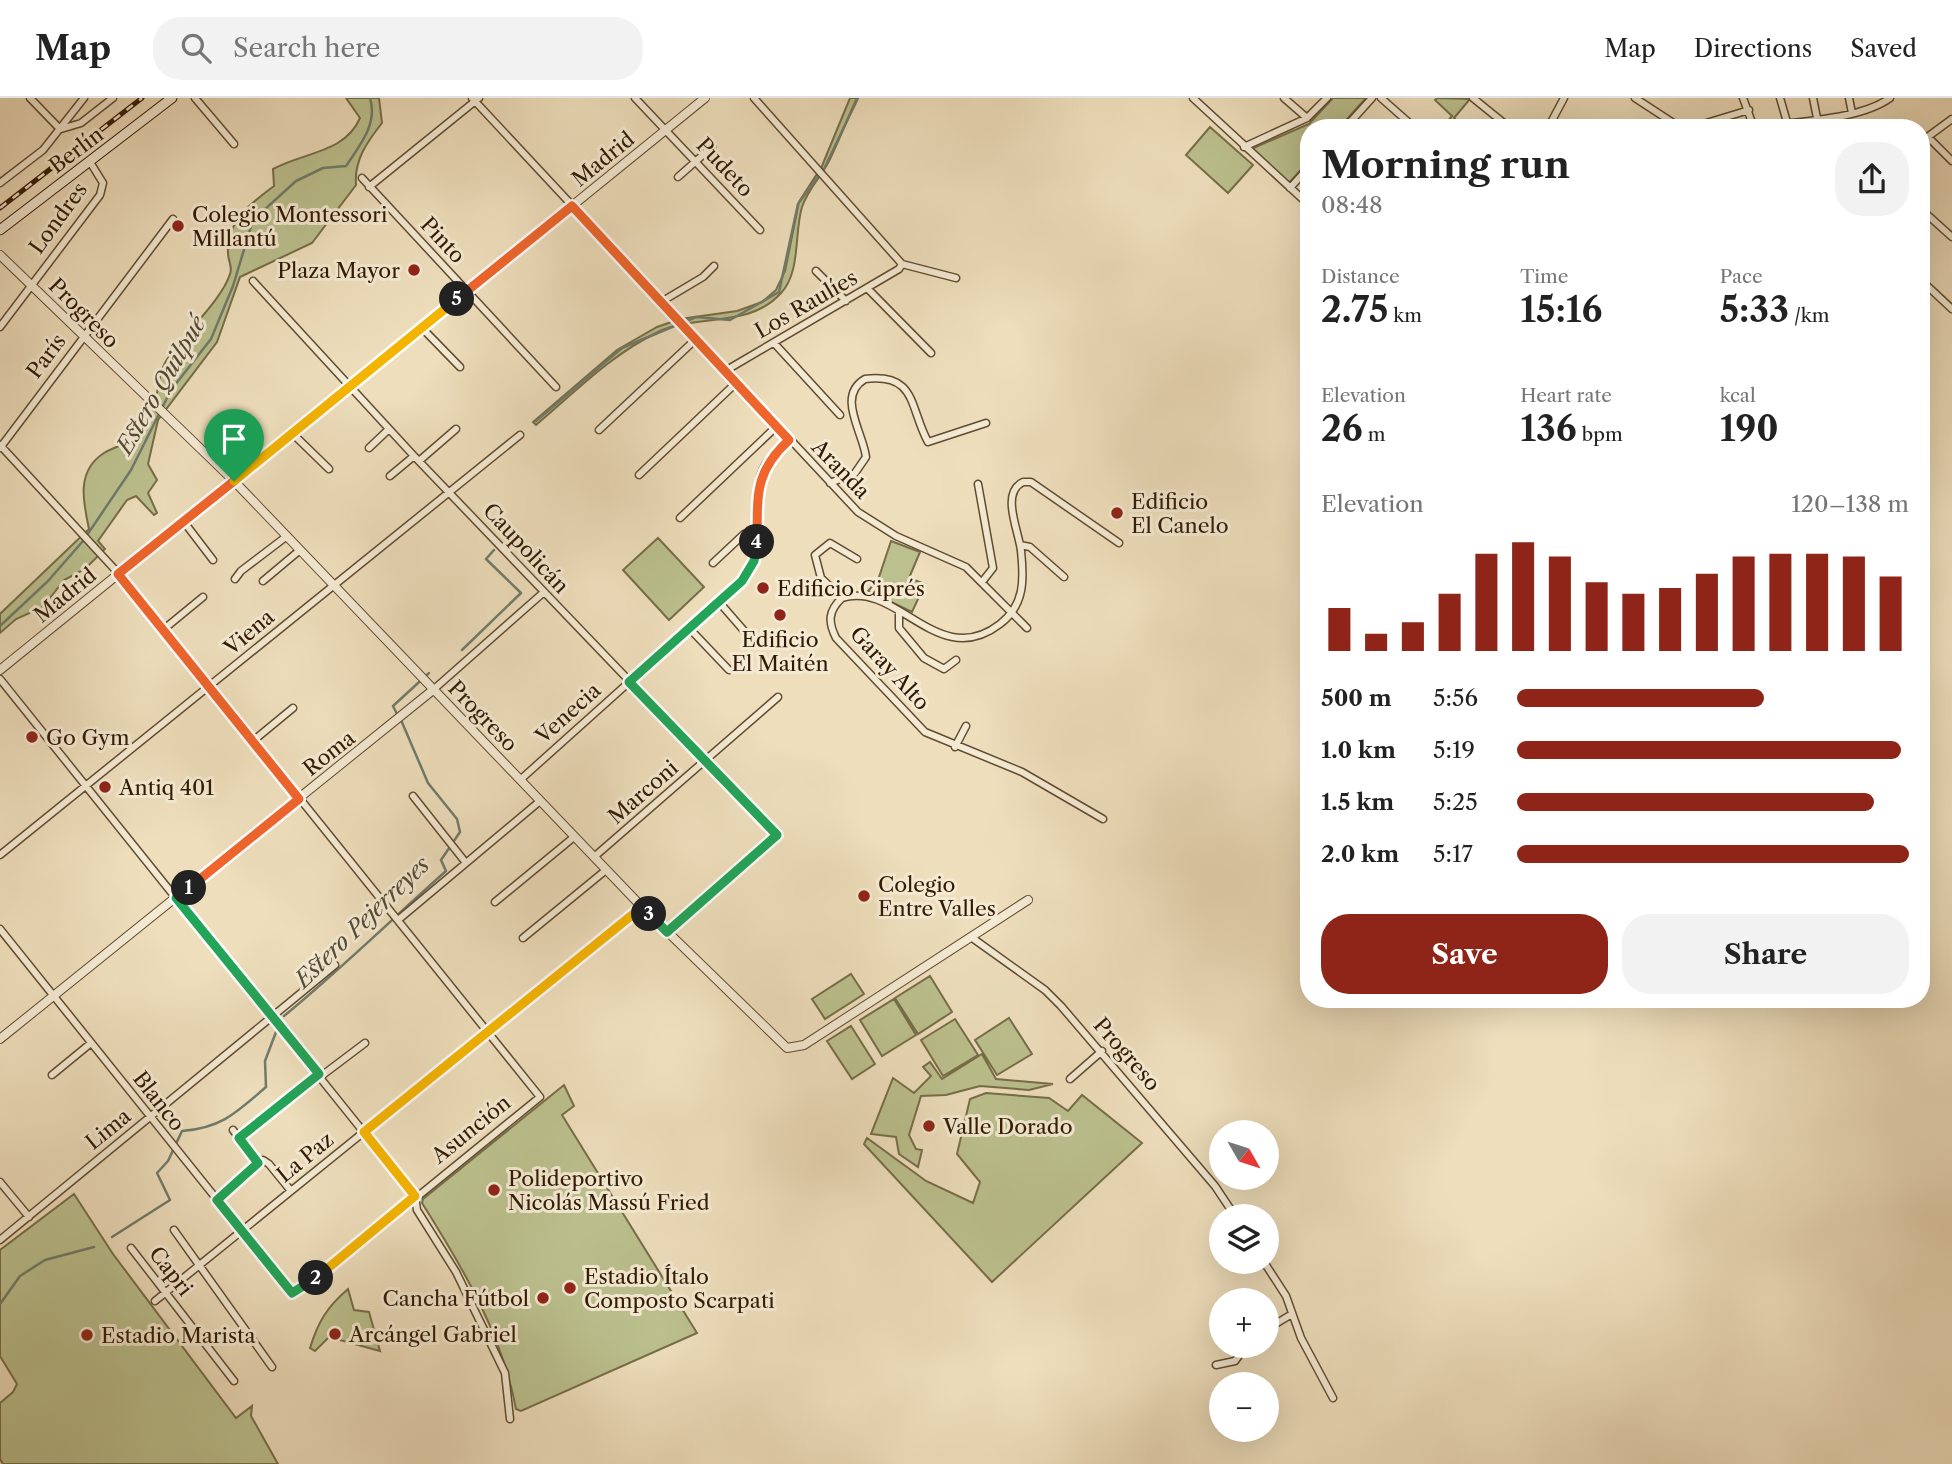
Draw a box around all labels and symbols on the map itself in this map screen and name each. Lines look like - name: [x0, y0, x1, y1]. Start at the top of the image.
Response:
- street label: Berlín: [44, 122, 108, 178]
- street label: Madrid: [567, 126, 639, 192]
- street label: Pudeto: [691, 132, 759, 202]
- street label: Londres: [24, 177, 92, 259]
- place label: Colegio Montessori Millantú: [192, 202, 387, 251]
- street label: Pinto: [416, 212, 470, 268]
- marker: Colegio Montessori Millantú: [170, 218, 186, 234]
- place label: Plaza Mayor: [277, 258, 400, 283]
- marker: Plaza Mayor: [406, 262, 422, 278]
- street label: Los Raulíes: [750, 265, 862, 343]
- street label: Progreso: [44, 273, 124, 353]
- pin: 5: [440, 282, 475, 316]
- water label: Estero Quilpué: [109, 309, 213, 461]
- street label: París: [21, 329, 71, 383]
- pin: [204, 409, 264, 481]
- street label: Aranda: [806, 434, 876, 504]
- place label: Edificio El Canelo: [1131, 489, 1229, 538]
- street label: Caupolicán: [478, 498, 574, 598]
- marker: Edificio El Canelo: [1109, 505, 1125, 521]
- pin: 4: [740, 524, 774, 560]
- street label: Madrid: [29, 562, 101, 628]
- place label: Edificio Ciprés: [777, 576, 925, 601]
- marker: Edificio Ciprés: [755, 580, 771, 596]
- street label: Viena: [218, 603, 280, 661]
- marker: Edificio El Maitén: [772, 607, 788, 623]
- street label: Garay Alto: [845, 621, 935, 715]
- place label: Edificio El Maitén: [731, 627, 829, 676]
- street label: Progreso: [443, 675, 523, 757]
- street label: Venecia: [530, 677, 606, 749]
- place label: Go Gym: [46, 725, 130, 750]
- street label: Roma: [298, 725, 361, 781]
- marker: Go Gym: [24, 729, 40, 745]
- street label: Marconi: [603, 755, 683, 829]
- place label: Antiq 401: [118, 775, 214, 800]
- marker: Antiq 401: [97, 779, 113, 795]
- water label: Estero Pejerreyes: [287, 850, 436, 995]
- pin: 1: [172, 870, 206, 906]
- place label: Colegio Entre Valles: [878, 872, 996, 921]
- marker: Colegio Entre Valles: [856, 888, 872, 904]
- pin: 3: [632, 896, 666, 932]
- street label: Progreso: [1088, 1012, 1166, 1096]
- street label: Blanco: [128, 1066, 190, 1136]
- street label: Asunción: [426, 1090, 515, 1169]
- street label: Lima: [80, 1103, 136, 1155]
- place label: Valle Dorado: [942, 1114, 1073, 1139]
- marker: Valle Dorado: [921, 1118, 937, 1134]
- north arrow: [1209, 1120, 1279, 1190]
- street label: La Paz: [272, 1127, 338, 1187]
- place label: Polideportivo Nicolás Massú Fried: [508, 1166, 710, 1215]
- marker: Polideportivo Nicolás Massú Fried: [486, 1182, 502, 1198]
- street label: Capri: [144, 1241, 198, 1301]
- pin: 2: [298, 1260, 334, 1296]
- place label: Estadio Ítalo Composto Scarpati: [584, 1264, 775, 1313]
- marker: Estadio Ítalo Composto Scarpati: [562, 1280, 578, 1296]
- place label: Cancha Fútbol: [383, 1286, 529, 1311]
- marker: Cancha Fútbol: [535, 1290, 551, 1306]
- place label: Arcángel Gabriel: [348, 1322, 517, 1347]
- place label: Estadio Marista: [101, 1323, 256, 1348]
- marker: Arcángel Gabriel: [327, 1326, 343, 1342]
- marker: Estadio Marista: [79, 1327, 95, 1343]

